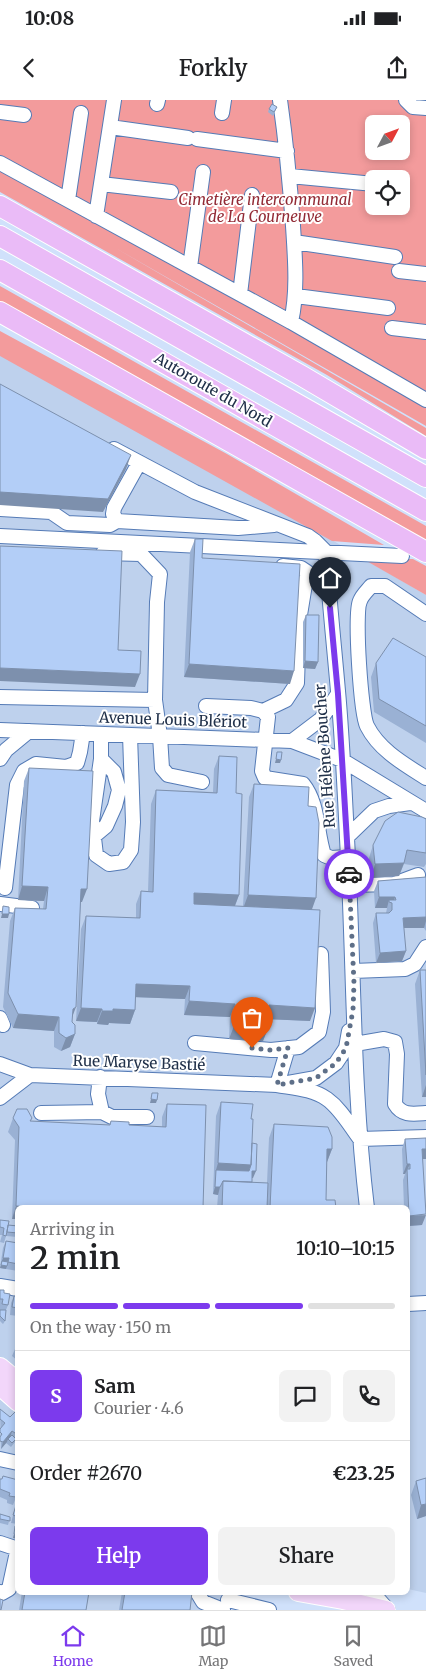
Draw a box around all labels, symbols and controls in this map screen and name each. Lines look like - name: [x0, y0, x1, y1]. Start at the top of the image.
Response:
- text: 10:08: [25, 6, 74, 30]
- icon: back: [15, 54, 43, 82]
- text: Forkly: [179, 54, 247, 82]
- icon: share: [383, 54, 411, 82]
- north arrow: [365, 115, 410, 160]
- map controls: [365, 115, 410, 215]
- button: locate: [365, 170, 410, 215]
- park label: Cimetière intercommunal de La Courneuve: [178, 190, 352, 226]
- street label: Autoroute du Nord: [150, 348, 275, 431]
- pin: [309, 557, 351, 608]
- icon: home: [316, 564, 344, 592]
- street label: Rue Hélène Boucher: [310, 683, 339, 829]
- street label: Avenue Louis Blériot: [98, 707, 247, 732]
- courier: [324, 849, 374, 899]
- icon: car: [335, 860, 363, 888]
- pin: [231, 997, 273, 1048]
- icon: bag: [238, 1004, 266, 1032]
- street label: Rue Maryse Bastié: [72, 1051, 206, 1074]
- text: Arriving in: [30, 1219, 115, 1239]
- text: 10:10–10:15: [296, 1236, 395, 1260]
- text: 2 min: [30, 1238, 120, 1278]
- text: On the way · 150 m: [30, 1317, 171, 1337]
- button: chat: [279, 1370, 331, 1422]
- button: phone: [343, 1370, 395, 1422]
- text: Sam: [94, 1374, 135, 1398]
- text: S: [50, 1384, 62, 1408]
- text: Courier · 4.6: [94, 1398, 184, 1418]
- text: Order #2670: [30, 1461, 142, 1485]
- text: €23.25: [332, 1461, 395, 1485]
- button: Help: [30, 1527, 208, 1585]
- button: Share: [218, 1527, 395, 1585]
- tab: Home: [53, 1622, 93, 1670]
- tab: Map: [198, 1622, 228, 1670]
- tab: Saved: [334, 1622, 373, 1670]

